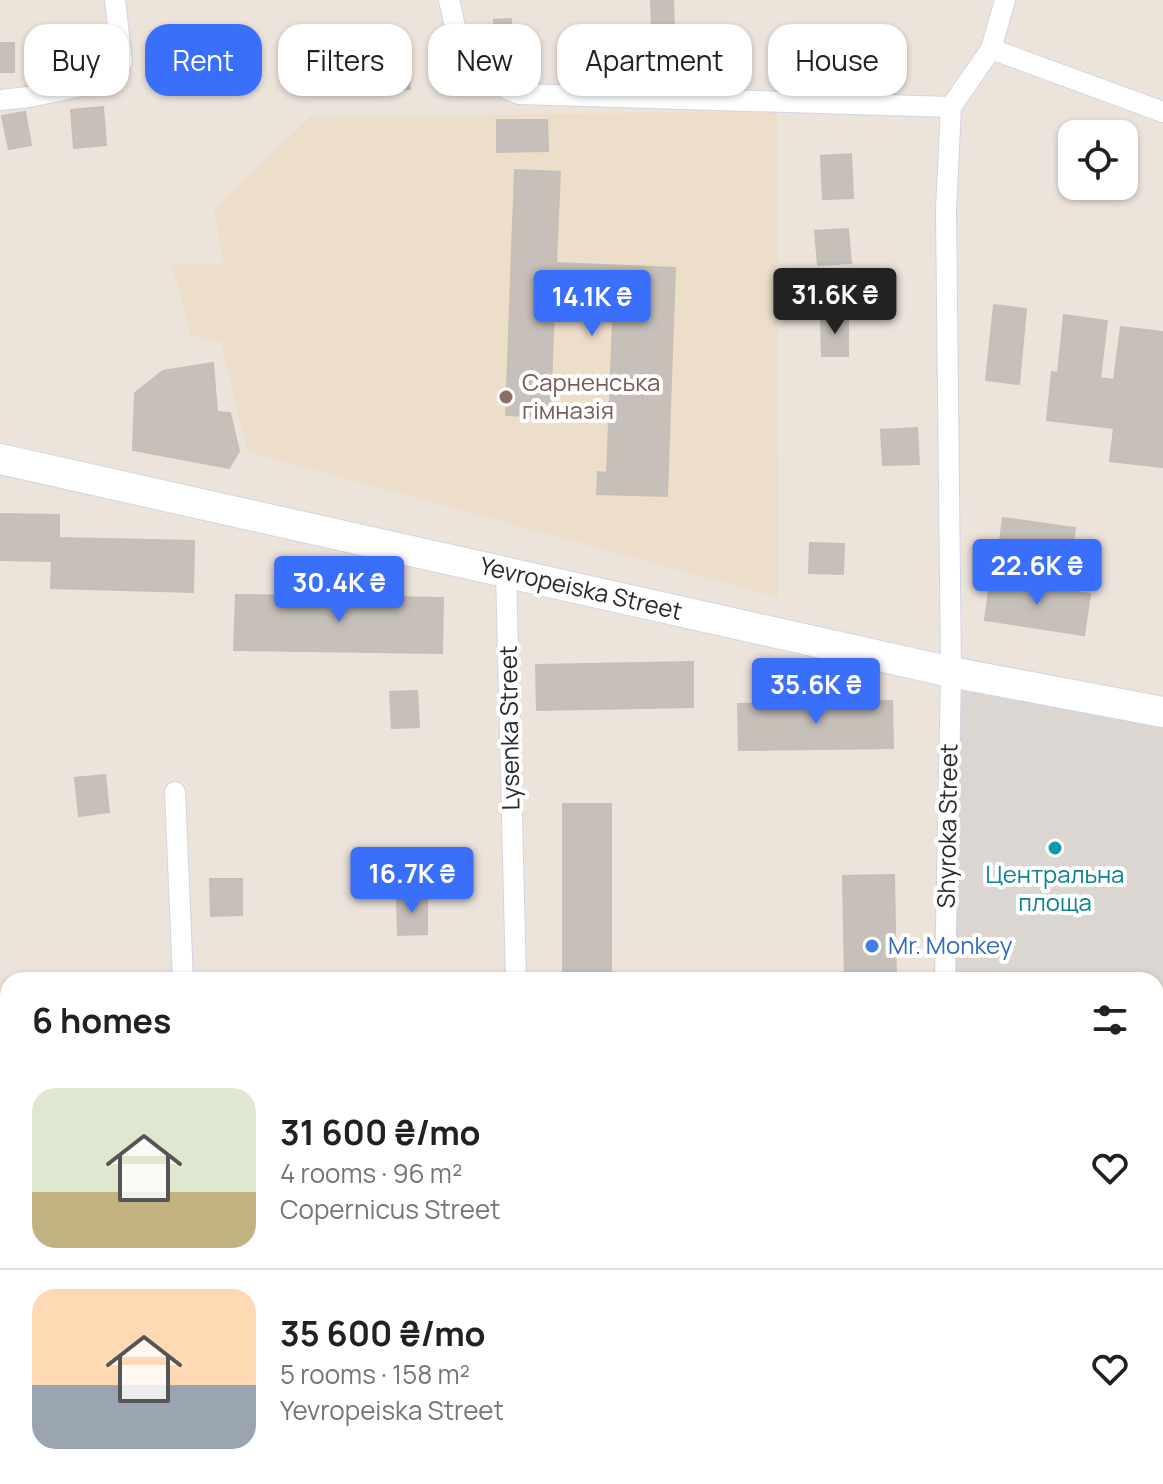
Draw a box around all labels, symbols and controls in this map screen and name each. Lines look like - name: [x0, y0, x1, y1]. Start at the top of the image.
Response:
- chip: Buy: [24, 24, 129, 96]
- chip: Rent: [145, 24, 262, 96]
- chip: Filters: [278, 24, 412, 96]
- chip: New: [428, 24, 541, 96]
- chip: Apartment: [557, 24, 752, 96]
- chip: House: [768, 24, 907, 96]
- map controls: [1058, 120, 1138, 200]
- button: locate: [1058, 120, 1138, 200]
- pin: 31.6K ₴: [761, 268, 909, 336]
- pin: 14.1K ₴: [518, 270, 666, 338]
- text: 31.6K ₴: [791, 276, 879, 312]
- text: 14.1K ₴: [552, 278, 632, 314]
- place label: Сарненська гімназія: [522, 365, 660, 426]
- marker: Сарненська гімназія: [497, 388, 515, 406]
- pin: 22.6K ₴: [963, 539, 1111, 607]
- text: 22.6K ₴: [991, 547, 1083, 583]
- street label: Yevropeiska Street: [477, 548, 686, 627]
- pin: 30.4K ₴: [265, 556, 413, 624]
- text: 30.4K ₴: [292, 564, 386, 600]
- street label: Lysenka Street: [491, 645, 526, 811]
- pin: 35.6K ₴: [742, 658, 890, 726]
- text: 35.6K ₴: [770, 666, 862, 702]
- street label: Shyroka Street: [929, 743, 964, 909]
- marker: Центральна площа: [1046, 839, 1064, 857]
- pin: 16.7K ₴: [338, 847, 486, 915]
- text: 16.7K ₴: [368, 855, 456, 891]
- place label: Центральна площа: [986, 857, 1124, 918]
- place label: Mr. Monkey: [888, 928, 1013, 961]
- marker: Mr. Monkey: [863, 937, 881, 955]
- text: 6 homes: [32, 997, 171, 1043]
- icon: filters: [1088, 998, 1132, 1042]
- text: 31 600 ₴/mo: [280, 1109, 480, 1155]
- icon: home: [96, 1120, 192, 1216]
- icon: heart: [1088, 1146, 1132, 1190]
- text: 4 rooms · 96 m²: [280, 1155, 462, 1191]
- text: Copernicus Street: [280, 1191, 501, 1227]
- text: 35 600 ₴/mo: [280, 1310, 485, 1356]
- icon: home: [96, 1321, 192, 1417]
- icon: heart: [1088, 1347, 1132, 1391]
- text: 5 rooms · 158 m²: [280, 1356, 470, 1392]
- text: Yevropeiska Street: [280, 1392, 504, 1428]

